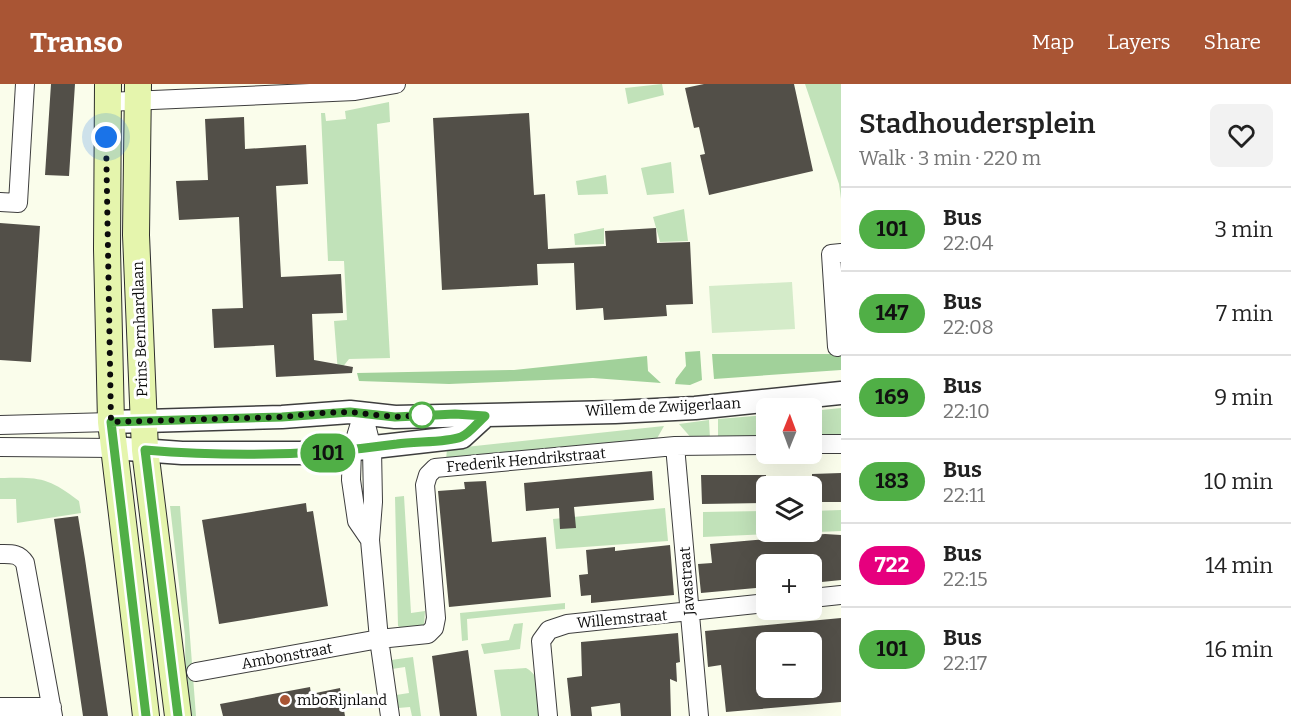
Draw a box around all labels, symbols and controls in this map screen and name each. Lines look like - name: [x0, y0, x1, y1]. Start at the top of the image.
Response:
- text: Transo: [30, 26, 123, 59]
- text: Map: [1032, 29, 1074, 55]
- text: Layers: [1107, 29, 1171, 55]
- text: Share: [1204, 29, 1261, 55]
- button: heart: [1210, 104, 1273, 167]
- text: Stadhoudersplein: [859, 107, 1095, 140]
- your location: [91, 122, 121, 152]
- text: Walk · 3 min · 220 m: [859, 146, 1041, 170]
- text: Bus: [943, 204, 982, 231]
- text: 101: [876, 216, 908, 242]
- text: 3 min: [1215, 216, 1273, 243]
- text: 22:04: [943, 231, 993, 255]
- street label: Prins Bernhardlaan: [129, 260, 151, 397]
- text: Bus: [943, 288, 982, 315]
- text: 147: [876, 300, 908, 326]
- text: 7 min: [1216, 300, 1273, 327]
- text: 22:08: [943, 315, 994, 339]
- text: Bus: [943, 372, 982, 399]
- text: 169: [875, 384, 909, 410]
- text: 9 min: [1214, 384, 1273, 411]
- street label: Willem de Zwijgerlaan: [585, 394, 742, 420]
- north arrow: [756, 398, 822, 464]
- map controls: [756, 398, 822, 698]
- text: 22:10: [943, 399, 990, 423]
- unlabelled marker: [409, 402, 435, 428]
- line badge: 101: [294, 434, 362, 472]
- text: 101: [312, 440, 344, 466]
- street label: Frederik Hendrikstraat: [446, 444, 607, 476]
- text: Bus: [943, 456, 982, 483]
- text: 183: [875, 468, 909, 494]
- text: 10 min: [1204, 468, 1273, 495]
- button: layers: [756, 476, 822, 542]
- text: 22:11: [943, 483, 985, 507]
- text: Bus: [943, 540, 982, 567]
- street label: Javastraat: [676, 545, 698, 617]
- text: 722: [875, 552, 909, 578]
- text: 14 min: [1205, 552, 1273, 579]
- button: +: [756, 554, 822, 620]
- text: 22:15: [943, 567, 988, 591]
- street label: Willemstraat: [576, 606, 669, 632]
- text: Bus: [943, 624, 982, 651]
- button: −: [756, 632, 822, 698]
- text: 101: [876, 636, 908, 662]
- text: 16 min: [1205, 636, 1273, 663]
- street label: Ambonstraat: [240, 639, 334, 673]
- text: 22:17: [943, 651, 987, 675]
- place label: mboRijnland: [297, 691, 387, 709]
- marker: mboRijnland: [278, 693, 292, 707]

